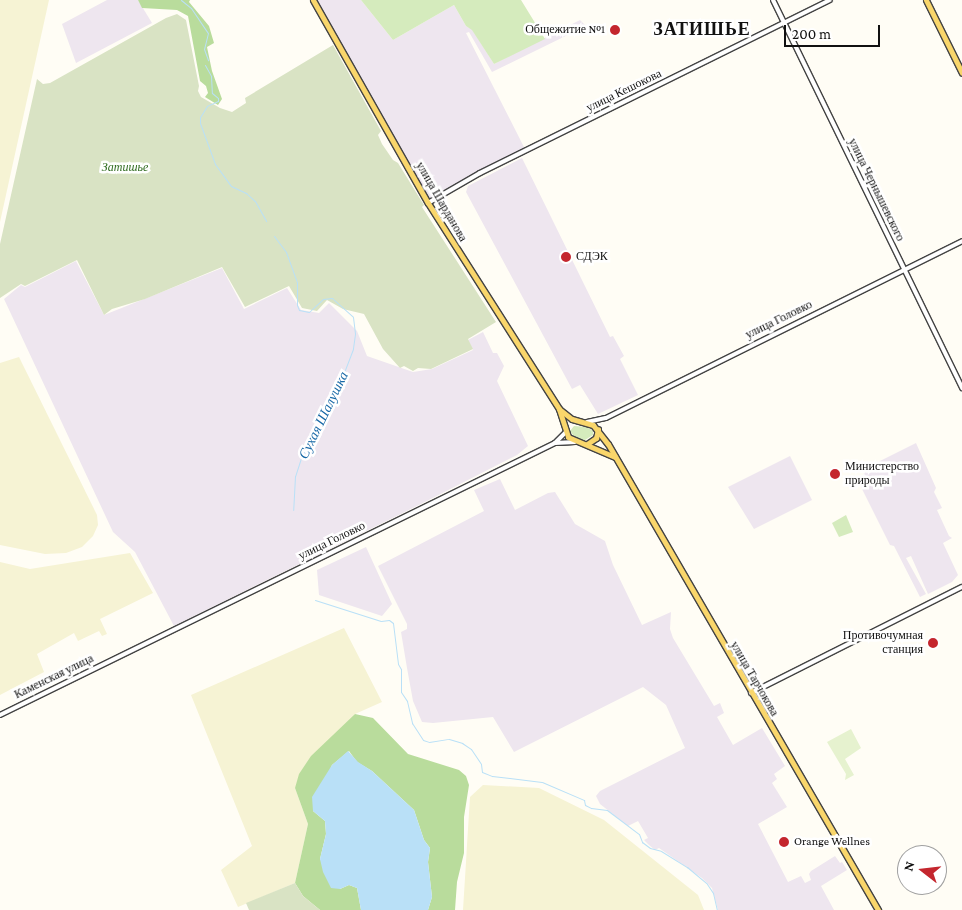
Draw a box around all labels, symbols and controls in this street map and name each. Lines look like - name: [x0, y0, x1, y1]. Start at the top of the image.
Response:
- scale bar: [787, 15, 883, 47]
- district label: ЗАТИШЬЕ: [652, 18, 752, 40]
- place label: Общежитие №1: [525, 23, 605, 37]
- marker: Общежитие №1: [609, 24, 621, 36]
- text: 200 m: [792, 26, 831, 42]
- street label: улица Кешокова: [584, 67, 664, 115]
- street label: улица Чернышевского: [845, 136, 907, 244]
- street label: улица Шарданова: [412, 159, 470, 245]
- park label: Затишье: [102, 161, 148, 175]
- place label: СДЭК: [576, 250, 608, 264]
- marker: СДЭК: [560, 251, 572, 263]
- street label: улица Головко: [743, 298, 815, 342]
- water label: Сухая Шалушка: [295, 369, 351, 461]
- place label: Министерство природы: [845, 460, 919, 488]
- marker: Министерство природы: [829, 468, 841, 480]
- street label: улица Головко: [296, 519, 368, 563]
- place label: Противочумная станция: [843, 629, 923, 657]
- marker: Противочумная станция: [927, 637, 939, 649]
- street label: улица Тарчокова: [727, 639, 781, 719]
- street label: Каменская улица: [12, 652, 96, 702]
- place label: Orange Wellnes: [794, 835, 870, 849]
- marker: Orange Wellnes: [778, 836, 790, 848]
- north arrow: [897, 845, 947, 895]
- text: N: [900, 859, 918, 873]

